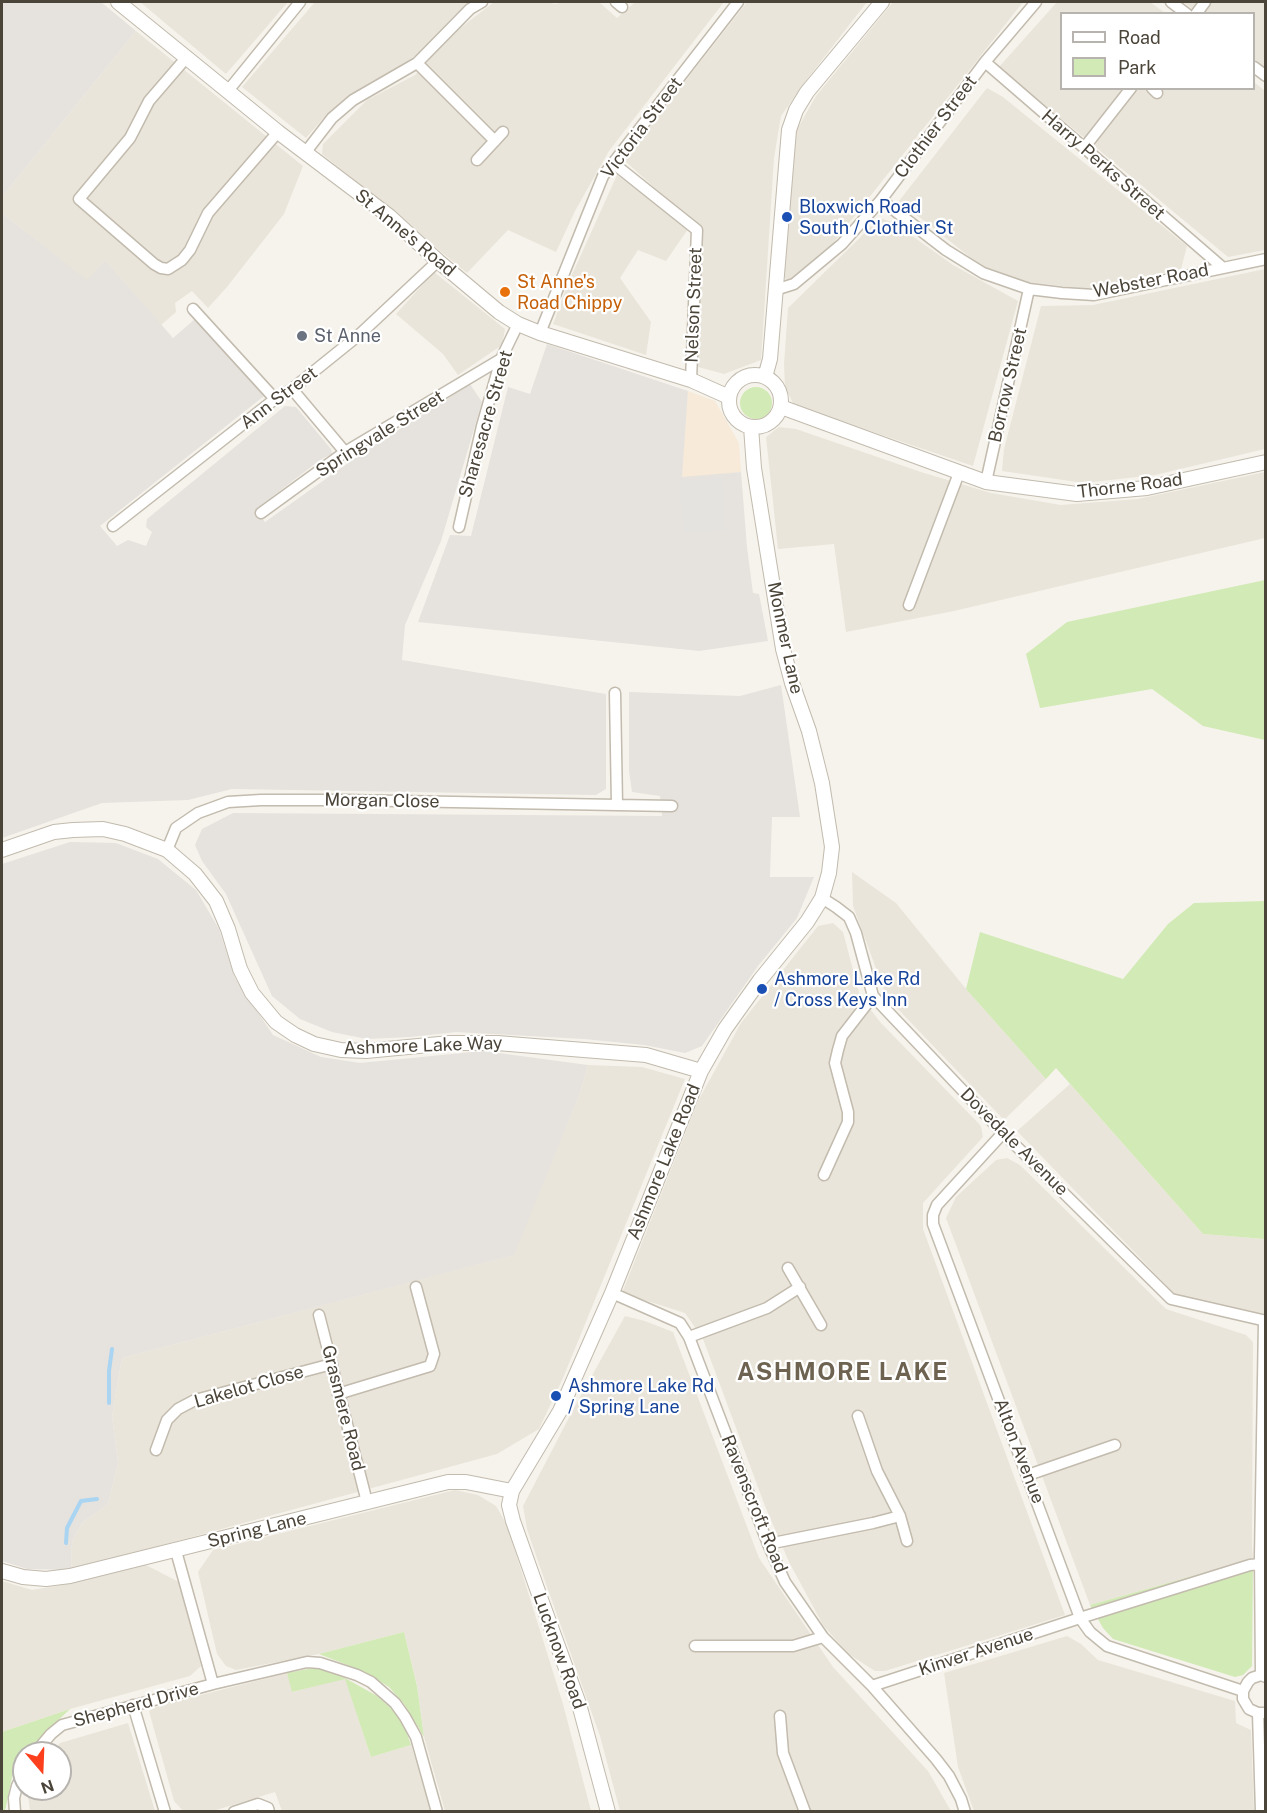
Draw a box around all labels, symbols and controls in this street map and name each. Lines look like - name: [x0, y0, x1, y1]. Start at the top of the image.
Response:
- legend: [1060, 12, 1255, 90]
- text: Road: [1118, 27, 1161, 48]
- text: Park: [1118, 57, 1156, 78]
- street label: Clothier Street: [890, 71, 982, 183]
- street label: Victoria Street: [597, 73, 687, 183]
- street label: Harry Perks Street: [1037, 106, 1169, 224]
- street label: St Anne's Road: [350, 185, 460, 281]
- place label: Bloxwich Road South / Clothier St: [799, 196, 953, 238]
- marker: Bloxwich Road South / Clothier St: [780, 210, 794, 224]
- street label: Nelson Street: [681, 247, 707, 363]
- street label: Webster Road: [1091, 259, 1211, 303]
- place label: St Anne's Road Chippy: [517, 271, 622, 314]
- marker: St Anne's Road Chippy: [498, 285, 512, 299]
- place label: St Anne: [314, 325, 381, 347]
- street label: Borrow Street: [984, 325, 1032, 445]
- marker: St Anne: [295, 329, 309, 343]
- street label: Sharesacre Street: [455, 348, 517, 500]
- street label: Ann Street: [236, 362, 322, 434]
- street label: Springvale Street: [312, 386, 448, 482]
- street label: Thorne Road: [1076, 469, 1184, 503]
- street label: Monmer Lane: [763, 580, 807, 696]
- street label: Morgan Close: [324, 789, 440, 813]
- place label: Ashmore Lake Rd / Cross Keys Inn: [774, 968, 920, 1010]
- marker: Ashmore Lake Rd / Cross Keys Inn: [755, 982, 769, 996]
- street label: Ashmore Lake Way: [343, 1032, 503, 1060]
- street label: Ashmore Lake Road: [623, 1081, 705, 1243]
- street label: Dovedale Avenue: [956, 1084, 1072, 1200]
- street label: Grasmere Road: [317, 1343, 369, 1473]
- district label: ASHMORE LAKE: [737, 1359, 949, 1387]
- street label: Lakelot Close: [192, 1361, 306, 1413]
- place label: Ashmore Lake Rd / Spring Lane: [568, 1375, 714, 1418]
- marker: Ashmore Lake Rd / Spring Lane: [549, 1389, 563, 1403]
- street label: Alton Avenue: [989, 1395, 1049, 1507]
- street label: Ravenscroft Road: [716, 1432, 792, 1576]
- street label: Spring Lane: [205, 1507, 309, 1553]
- street label: Lucknow Road: [528, 1590, 590, 1712]
- street label: Kinver Avenue: [916, 1623, 1036, 1681]
- street label: Shepherd Drive: [71, 1678, 201, 1732]
- north arrow: [12, 1741, 72, 1801]
- text: N: [38, 1776, 56, 1798]

